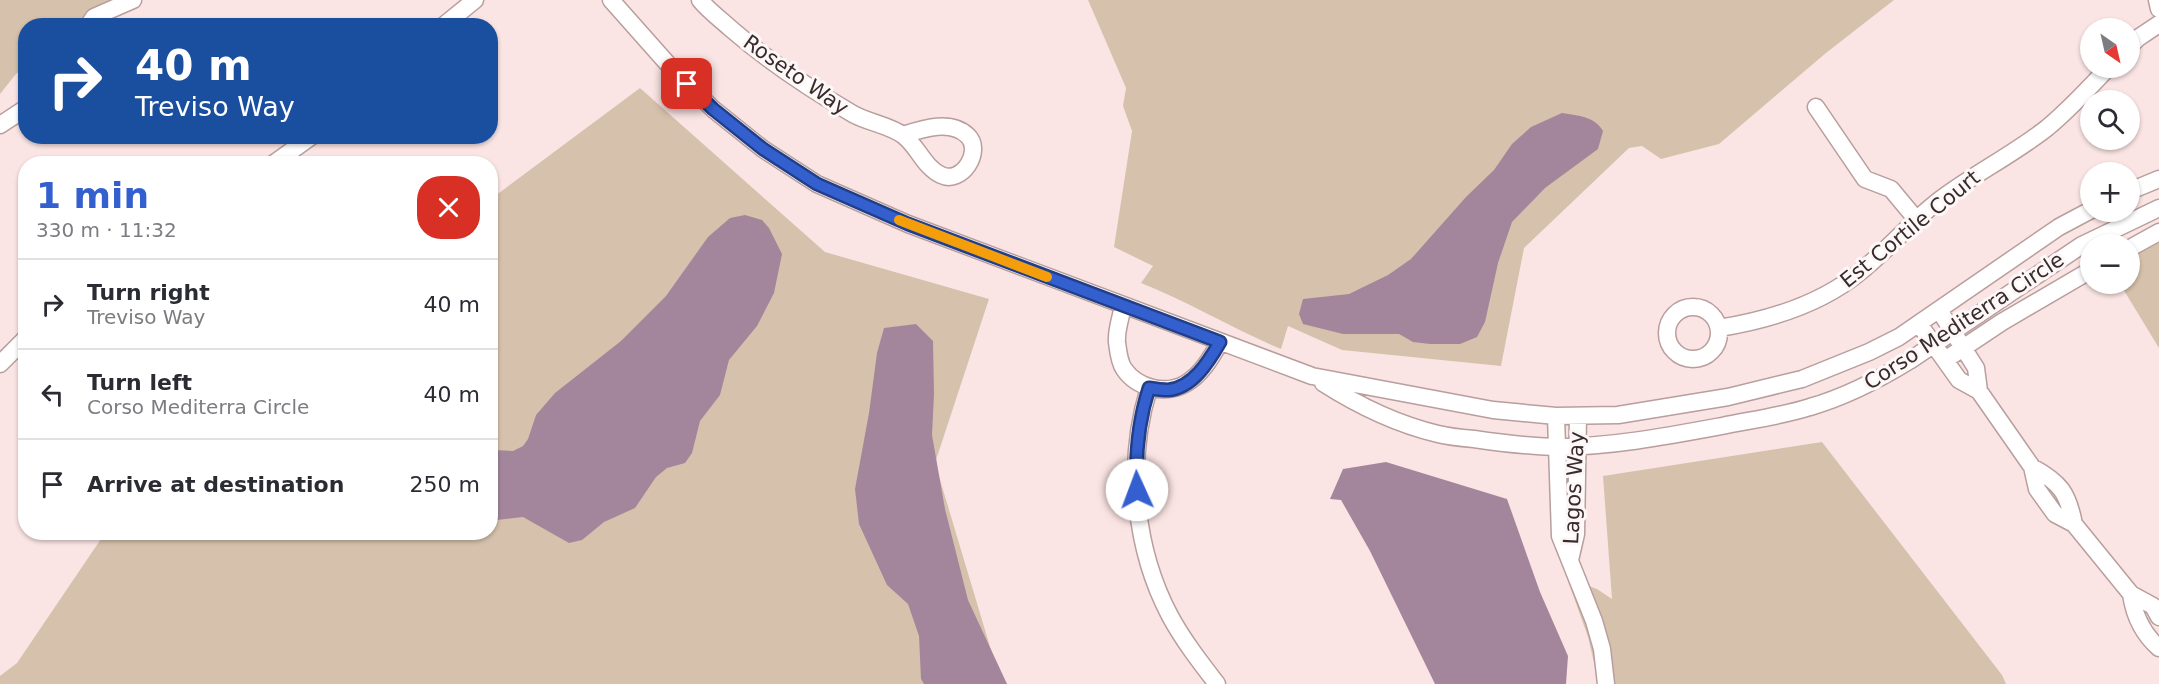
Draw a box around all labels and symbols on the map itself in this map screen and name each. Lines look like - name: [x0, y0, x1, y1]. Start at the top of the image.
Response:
- north arrow: [2080, 18, 2140, 78]
- street label: Roseto Way: [739, 30, 853, 120]
- pin: [661, 58, 712, 109]
- street label: Est Cortile Court: [1835, 165, 1985, 293]
- street label: Corso Mediterra Circle: [1860, 247, 2068, 395]
- street label: Lagos Way: [1559, 431, 1589, 545]
- position arrow: [1105, 458, 1169, 522]

